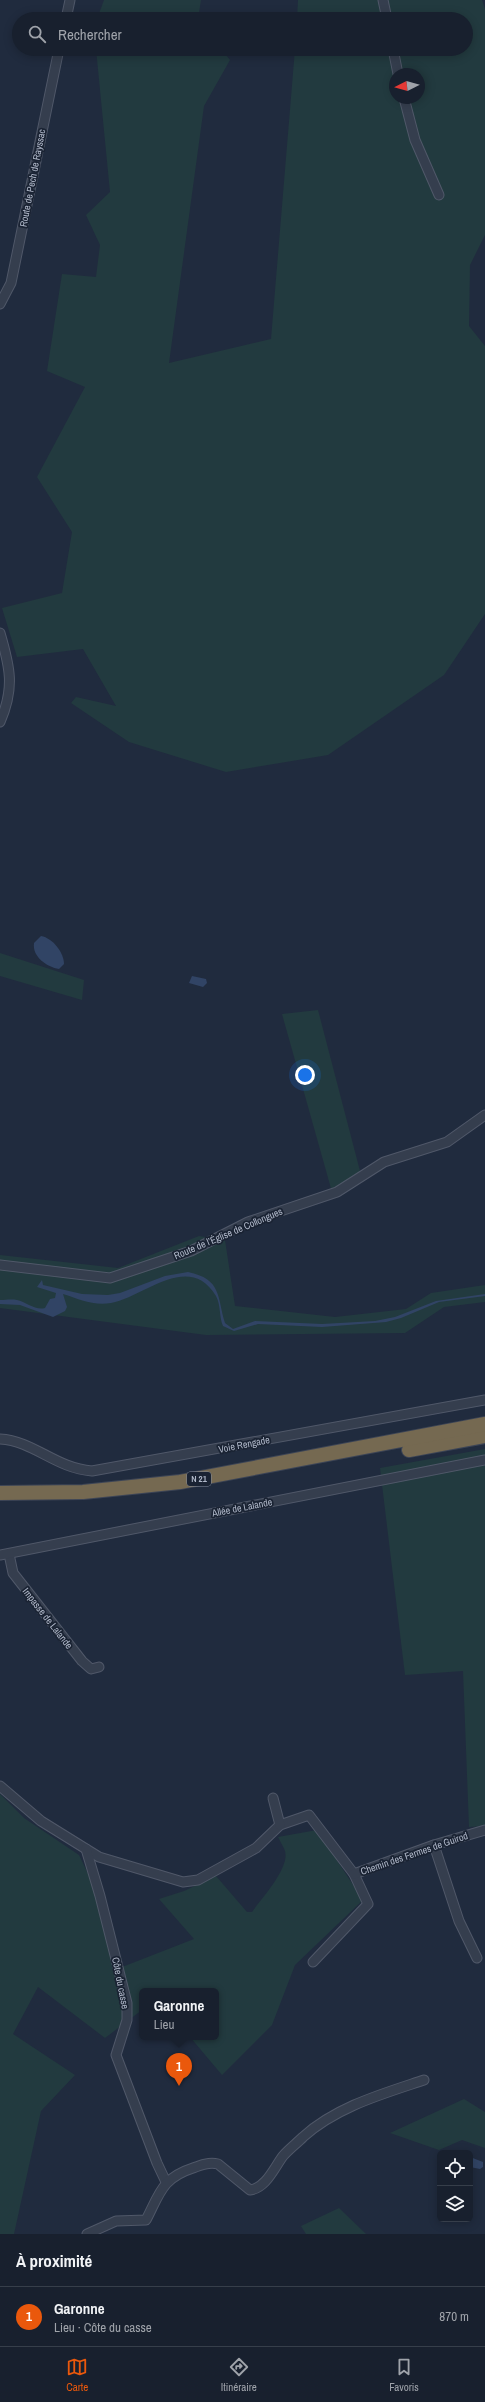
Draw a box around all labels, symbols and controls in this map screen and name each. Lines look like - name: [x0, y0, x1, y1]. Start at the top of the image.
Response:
- search box: [12, 12, 473, 56]
- icon: search: [26, 23, 48, 45]
- text: Rechercher: [58, 24, 122, 45]
- north arrow: [389, 68, 425, 104]
- street label: Route de Pech de Rayssac: [17, 128, 48, 228]
- your location: [295, 1065, 315, 1085]
- street label: Route de l’Église de Collongues: [172, 1205, 284, 1262]
- street label: Voie Rengade: [217, 1433, 271, 1456]
- road number: N 21: [187, 1472, 211, 1486]
- street label: Allée de Lalande: [210, 1495, 274, 1520]
- street label: Impasse de Lalande: [20, 1585, 76, 1652]
- street label: Chemin des Fermes de Guirod: [359, 1829, 470, 1878]
- street label: Côte du casse: [109, 1956, 132, 2010]
- popup: [139, 1988, 219, 2040]
- text: Garonne: [154, 1995, 204, 2016]
- text: Lieu: [154, 2016, 174, 2033]
- pin: 1: [166, 2053, 192, 2086]
- map controls: [437, 2150, 473, 2222]
- button: locate: [437, 2150, 473, 2186]
- button: layers: [437, 2186, 473, 2222]
- text: À proximité: [16, 2249, 92, 2272]
- text: Garonne: [54, 2298, 105, 2319]
- text: 1: [26, 2308, 32, 2325]
- text: 870 m: [439, 2308, 469, 2325]
- text: Lieu · Côte du casse: [54, 2319, 152, 2336]
- tab: Carte: [66, 2356, 88, 2394]
- tab: Itinéraire: [221, 2356, 257, 2394]
- tab: Favoris: [389, 2356, 419, 2394]

